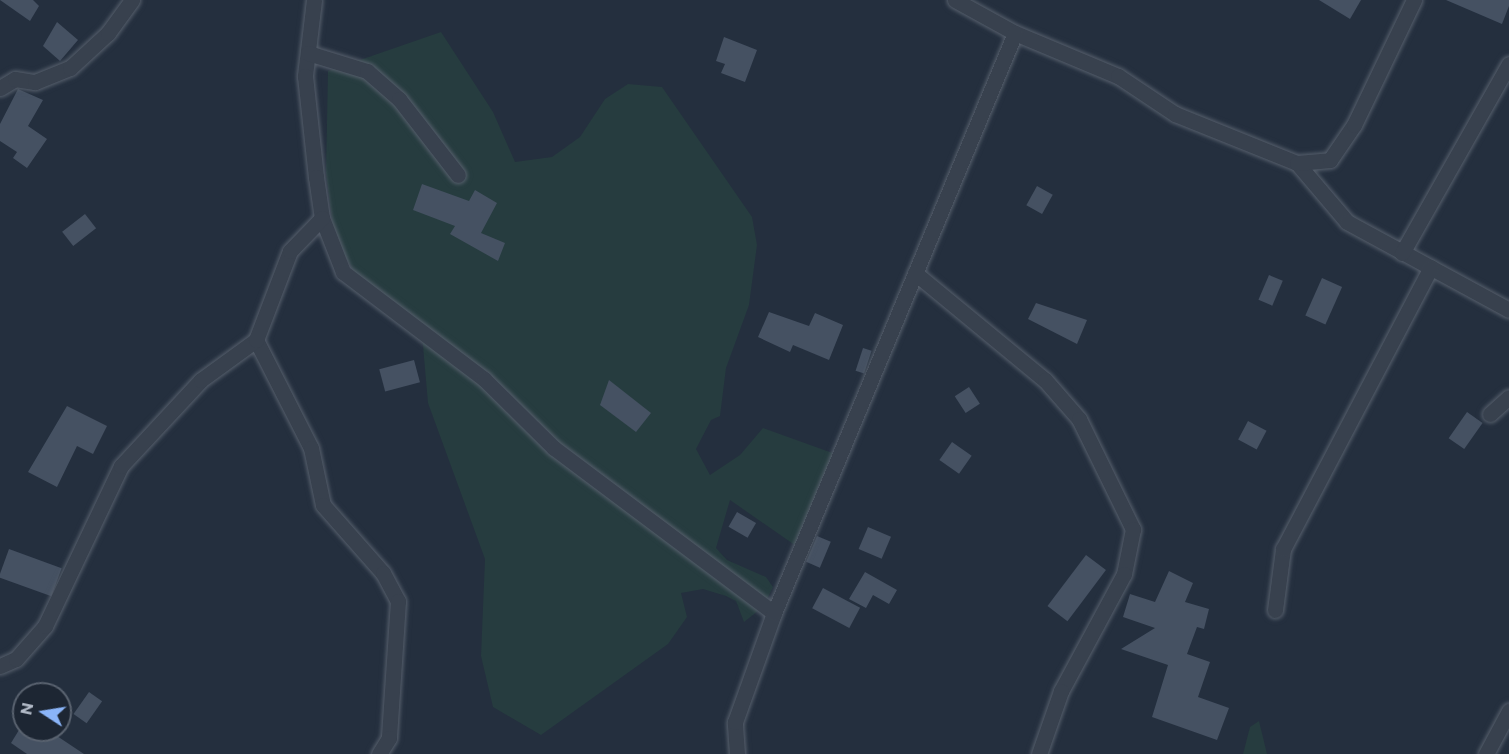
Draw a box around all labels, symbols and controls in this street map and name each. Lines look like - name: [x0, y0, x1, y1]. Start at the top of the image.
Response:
- north arrow: [12, 682, 72, 742]
- text: N: [15, 701, 36, 716]

